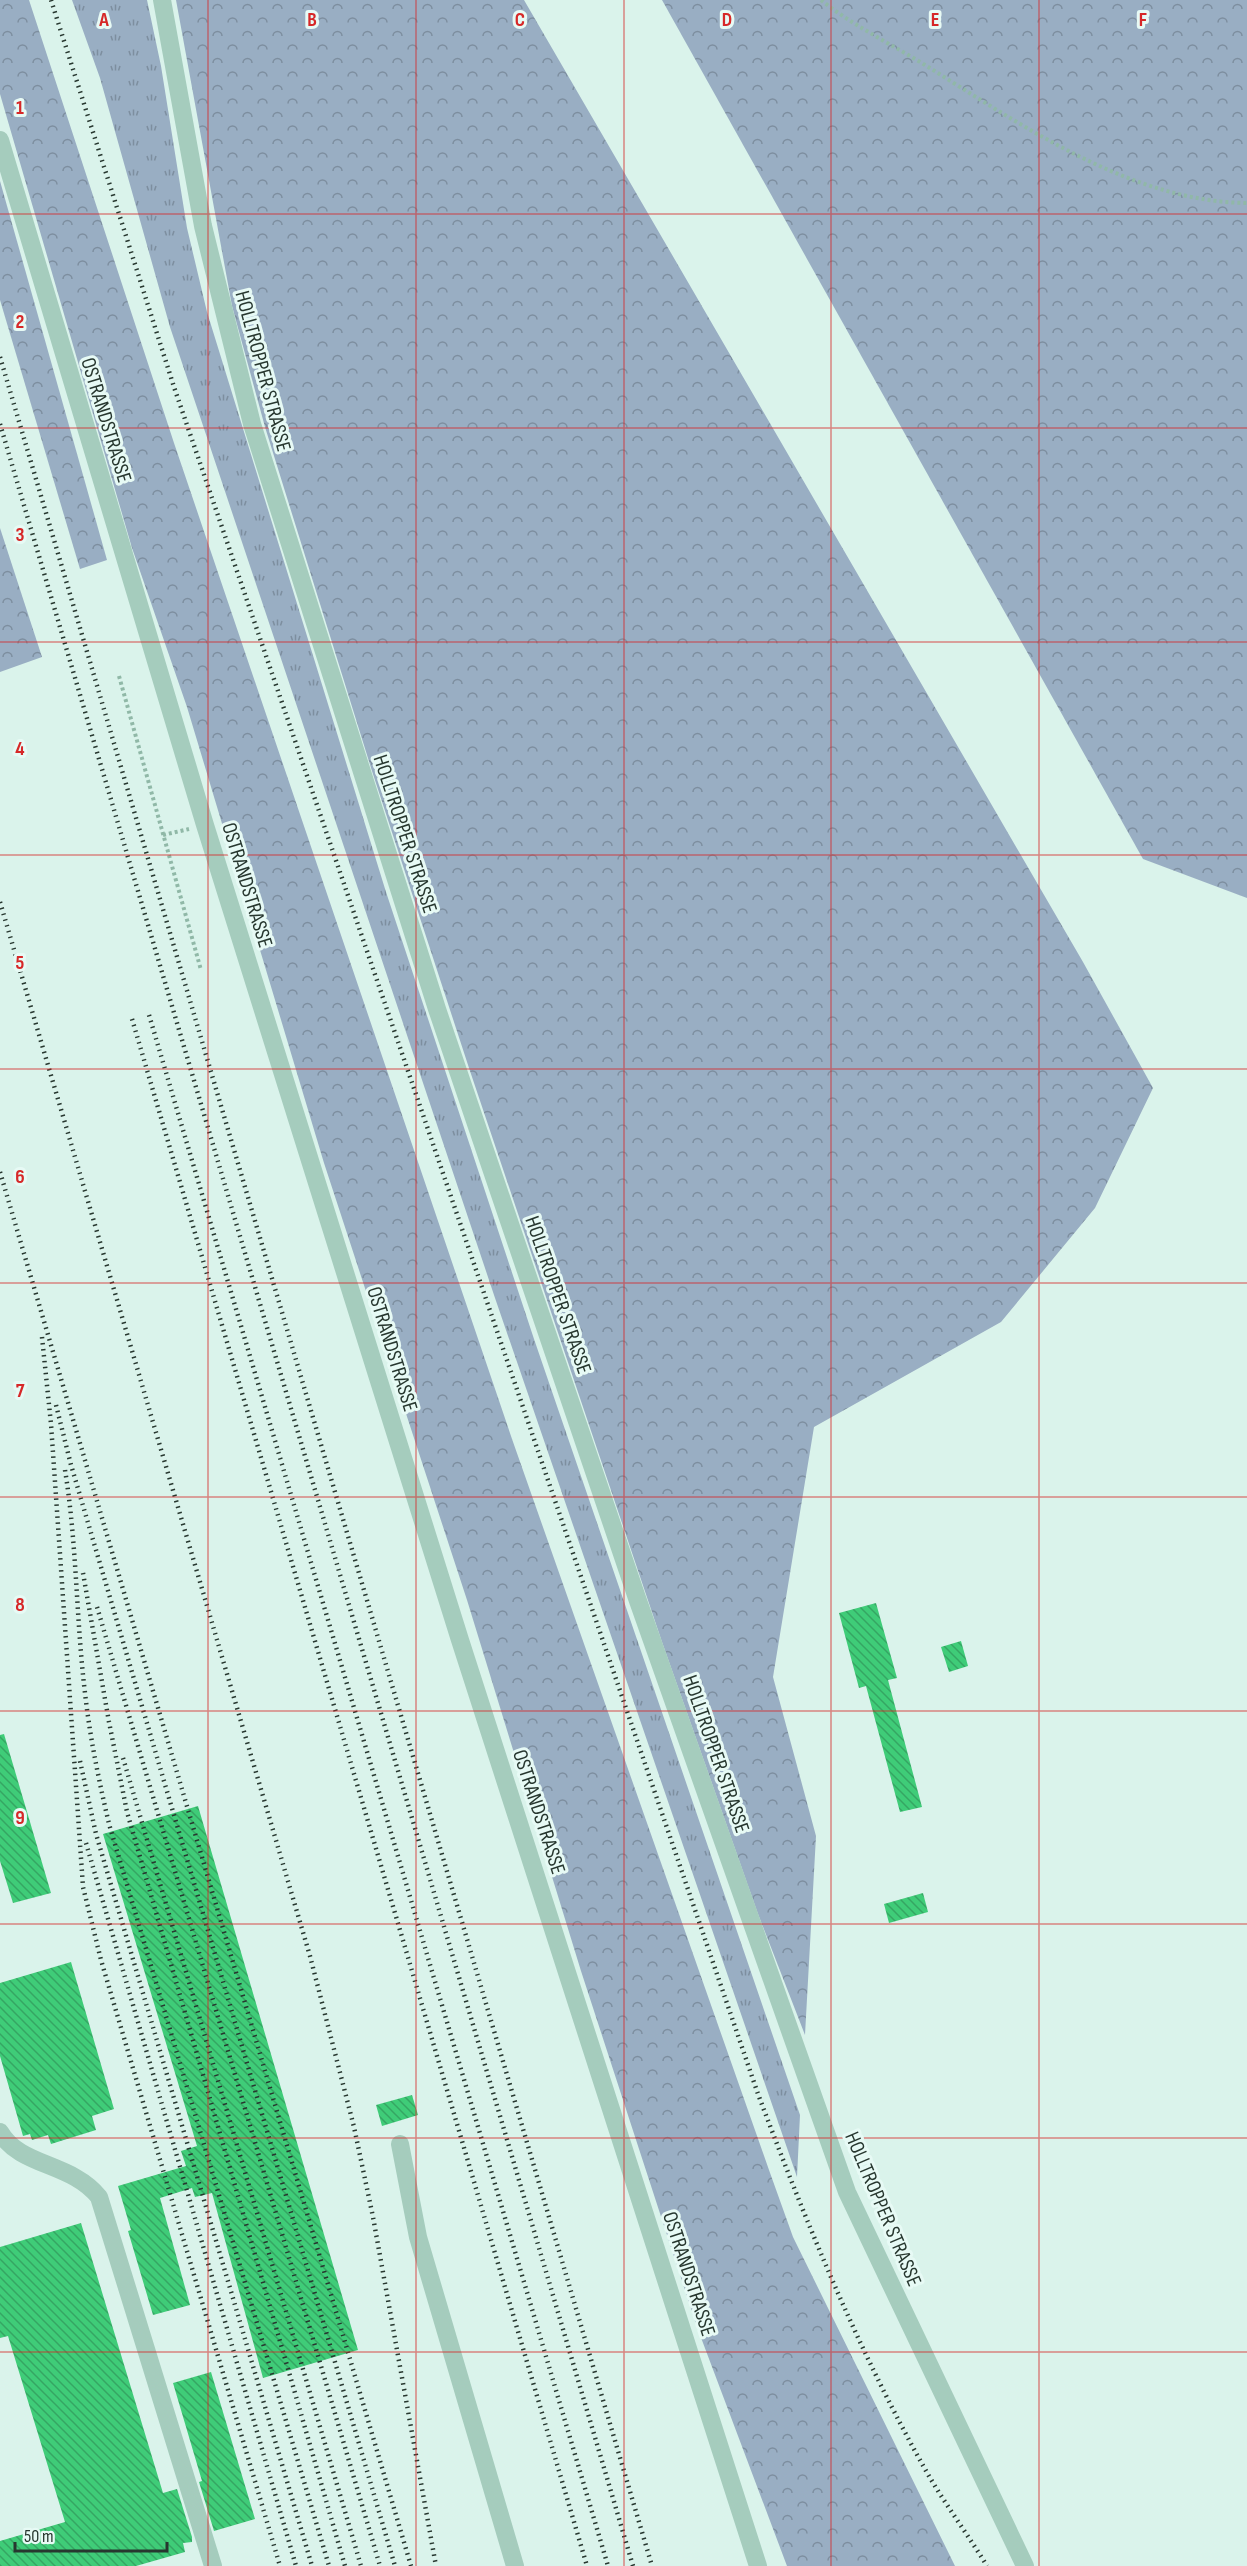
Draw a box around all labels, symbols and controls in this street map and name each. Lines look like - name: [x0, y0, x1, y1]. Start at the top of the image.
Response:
- text: A: [98, 8, 109, 32]
- text: B: [307, 8, 317, 32]
- text: C: [515, 8, 525, 32]
- text: D: [722, 8, 732, 32]
- text: E: [931, 8, 939, 32]
- text: F: [1139, 8, 1147, 32]
- text: 1: [16, 96, 24, 120]
- street label: HOLLTROPPER STRASSE: [230, 288, 296, 454]
- text: 2: [16, 310, 24, 334]
- street label: OSTRANDSTRASSE: [75, 355, 137, 485]
- text: 3: [16, 523, 25, 547]
- text: 4: [15, 737, 25, 761]
- street label: HOLLTROPPER STRASSE: [368, 752, 442, 916]
- street label: OSTRANDSTRASSE: [216, 820, 278, 950]
- text: 5: [16, 951, 25, 975]
- text: 6: [15, 1165, 25, 1189]
- street label: HOLLTROPPER STRASSE: [519, 1213, 597, 1377]
- street label: OSTRANDSTRASSE: [361, 1284, 423, 1414]
- text: 7: [16, 1379, 25, 1403]
- text: 8: [15, 1593, 25, 1617]
- street label: HOLLTROPPER STRASSE: [677, 1672, 755, 1836]
- street label: OSTRANDSTRASSE: [507, 1747, 571, 1877]
- text: 9: [15, 1806, 25, 1830]
- street label: HOLLTROPPER STRASSE: [839, 2128, 927, 2290]
- street label: OSTRANDSTRASSE: [657, 2209, 721, 2339]
- scale bar: [15, 2515, 166, 2553]
- text: 50 m: [24, 2526, 54, 2547]

